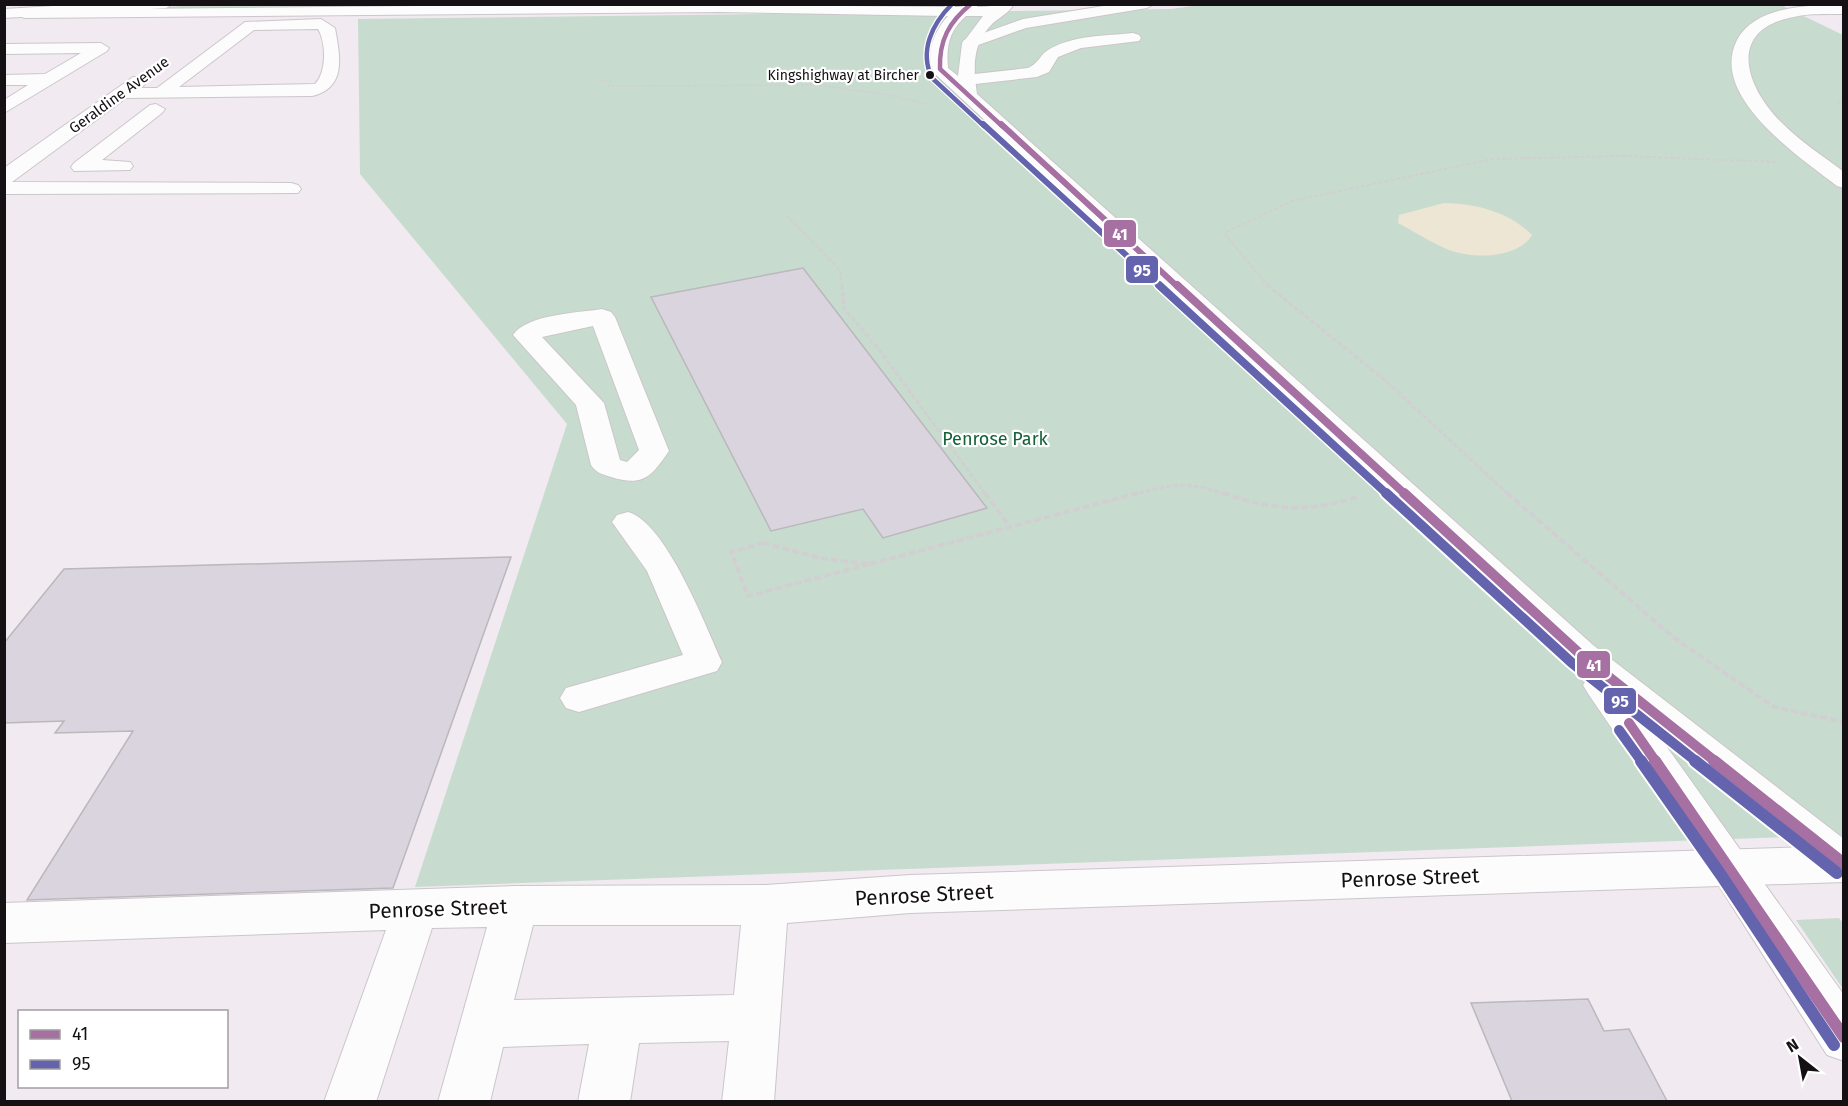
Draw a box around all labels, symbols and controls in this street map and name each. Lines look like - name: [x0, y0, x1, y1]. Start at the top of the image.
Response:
- street label: Geraldine Avenue: [66, 53, 172, 137]
- place label: Kingshighway at Bircher: [768, 67, 920, 84]
- marker: Kingshighway at Bircher: [924, 69, 936, 81]
- line badge: 41: [1103, 219, 1137, 248]
- text: 41: [1112, 225, 1128, 244]
- line badge: 95: [1125, 255, 1159, 284]
- text: 95: [1133, 261, 1151, 280]
- park label: Penrose Park: [942, 428, 1049, 450]
- line badge: 41: [1576, 650, 1611, 679]
- text: 41: [1586, 656, 1602, 675]
- line badge: 95: [1603, 687, 1637, 715]
- text: 95: [1611, 692, 1629, 711]
- street label: Penrose Street: [1340, 863, 1480, 893]
- street label: Penrose Street: [854, 878, 994, 912]
- street label: Penrose Street: [368, 894, 508, 924]
- legend: [18, 1010, 228, 1088]
- text: 41: [72, 1023, 88, 1045]
- north arrow: [1770, 1028, 1830, 1088]
- text: N: [1783, 1035, 1802, 1056]
- text: 95: [72, 1053, 90, 1075]

